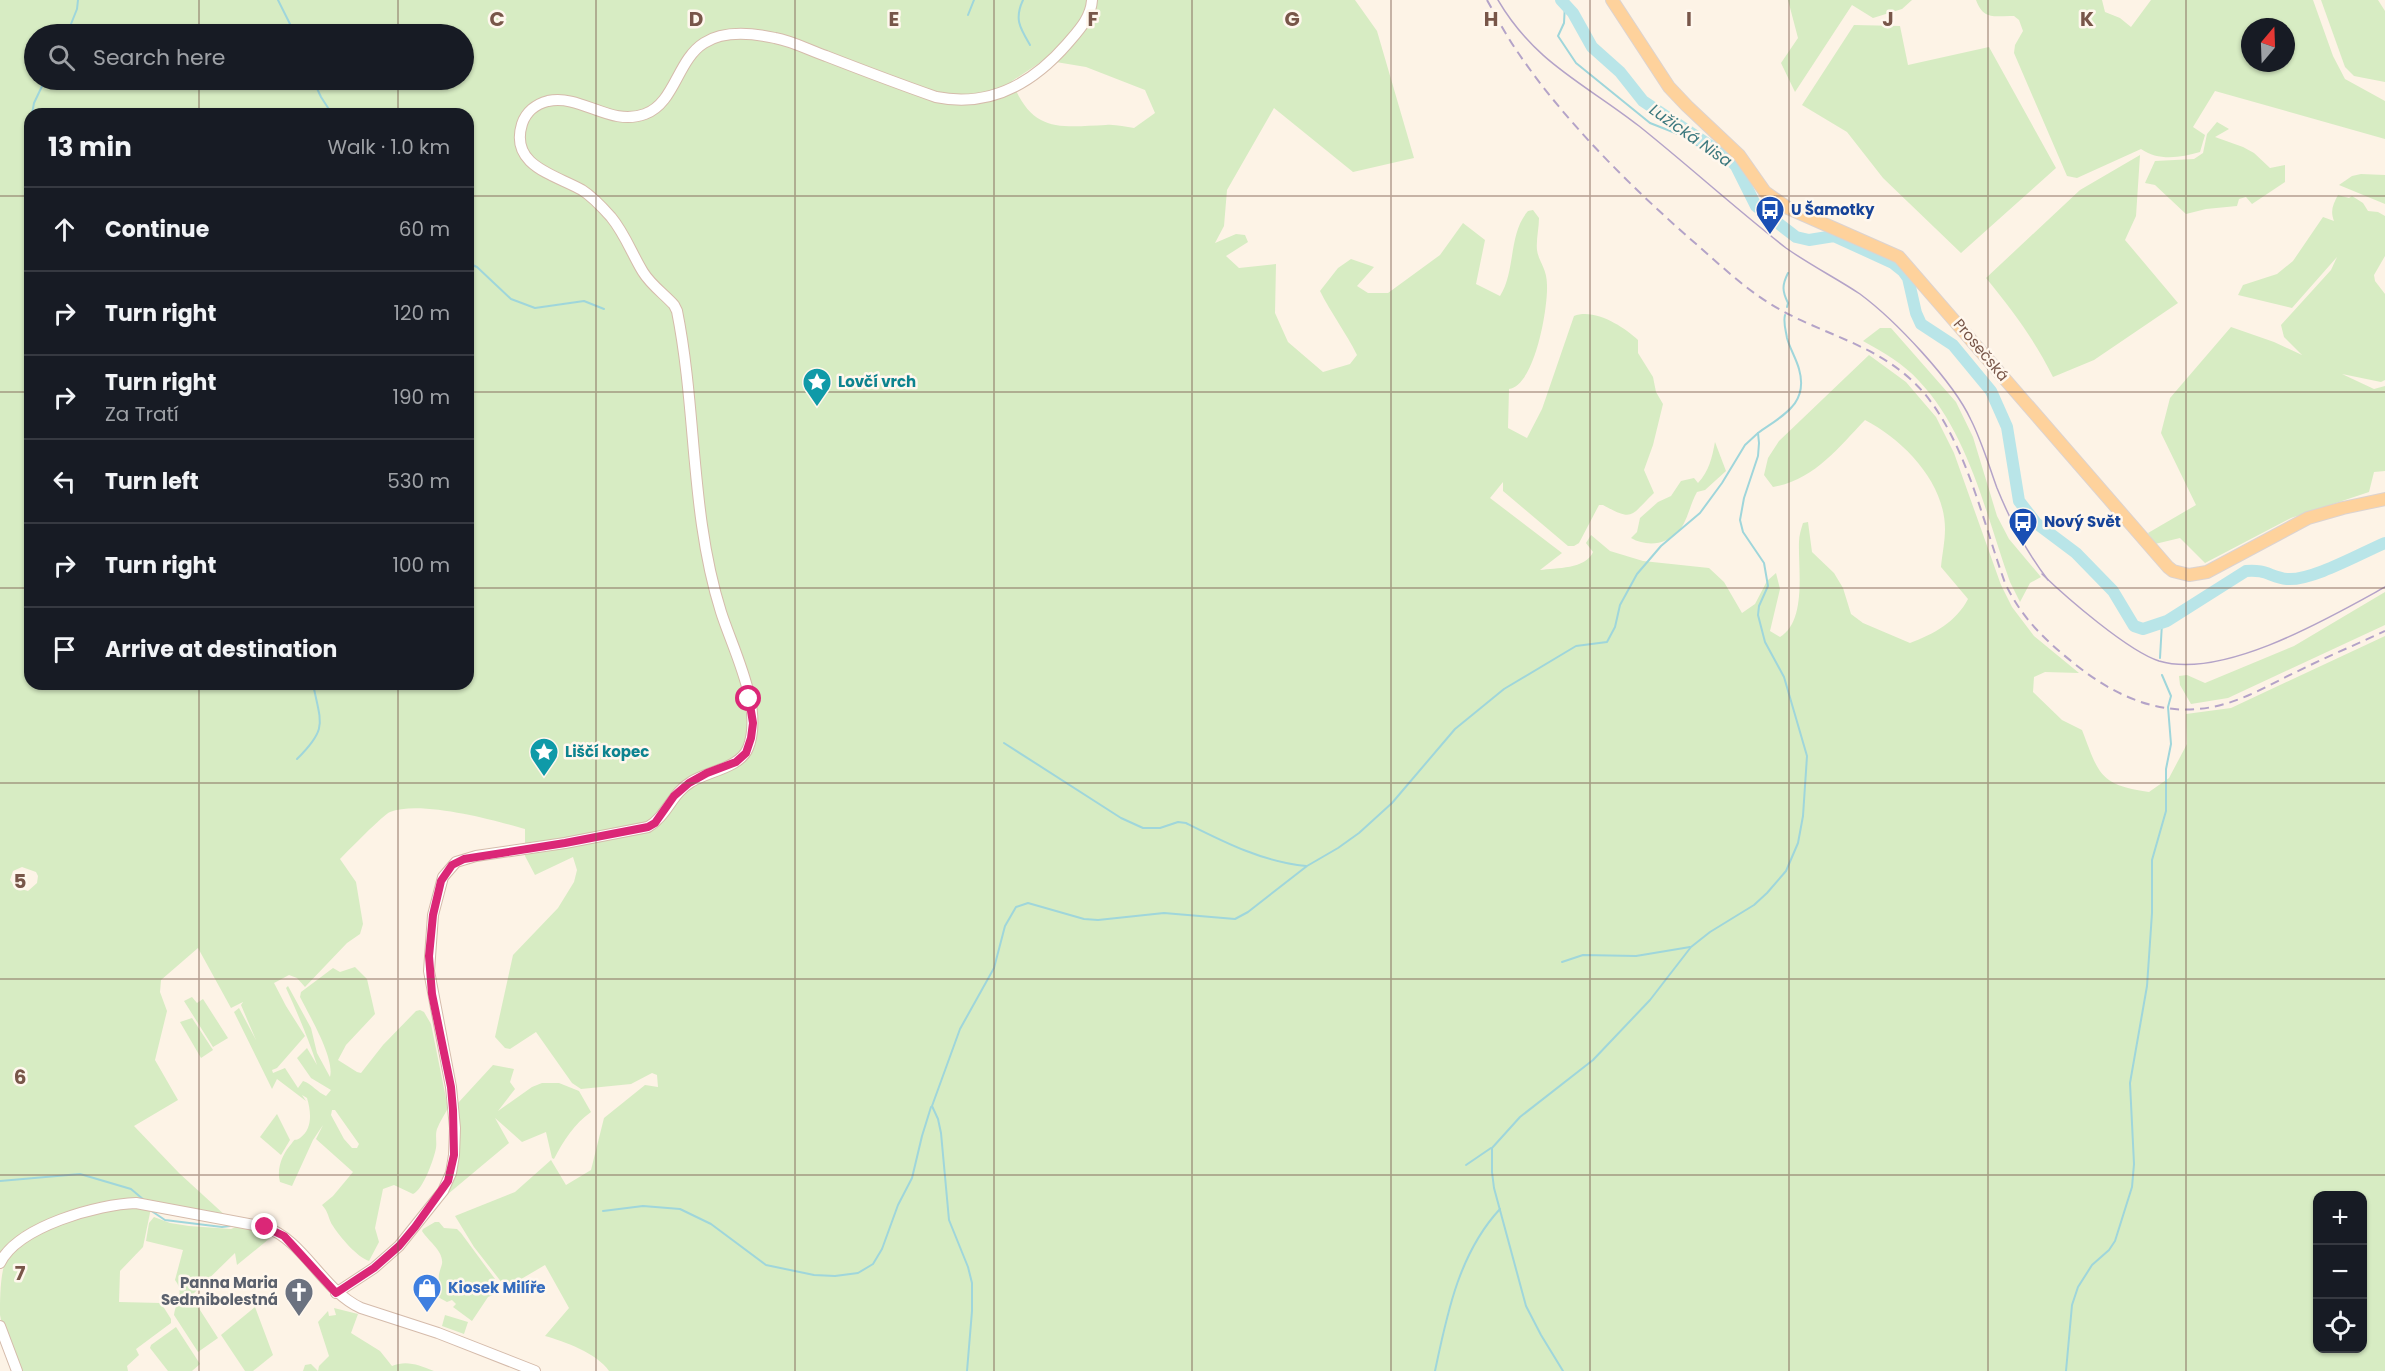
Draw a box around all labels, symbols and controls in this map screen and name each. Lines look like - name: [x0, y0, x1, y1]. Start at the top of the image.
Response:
- text: C: [489, 5, 505, 33]
- text: D: [689, 5, 703, 33]
- text: E: [889, 5, 899, 33]
- text: F: [1088, 5, 1099, 33]
- text: G: [1284, 5, 1300, 33]
- text: H: [1484, 5, 1498, 33]
- text: I: [1686, 5, 1692, 33]
- text: J: [1882, 5, 1894, 33]
- text: K: [2080, 5, 2094, 33]
- north arrow: [2241, 18, 2295, 72]
- search box: [24, 24, 474, 90]
- icon: search: [45, 41, 78, 74]
- text: Search here: [93, 42, 226, 73]
- water label: Lužická Nisa: [1645, 98, 1737, 173]
- text: 13 min: [48, 129, 132, 165]
- text: Walk · 1.0 km: [327, 133, 450, 161]
- bus stop icon: U Šamotky: [1754, 194, 1786, 236]
- place label: U Šamotky: [1791, 199, 1875, 220]
- icon: ahead: [48, 213, 81, 246]
- text: Continue: [105, 214, 209, 245]
- text: 60 m: [399, 215, 450, 243]
- icon: right: [48, 297, 81, 330]
- text: Turn right: [105, 298, 216, 329]
- text: 120 m: [394, 299, 450, 327]
- street label: Prosečská: [1949, 314, 2014, 385]
- place icon: Lovčí vrch: [801, 366, 833, 408]
- text: Turn right: [105, 367, 216, 398]
- place label: Lovčí vrch: [838, 371, 916, 392]
- icon: right: [48, 381, 81, 414]
- text: 190 m: [393, 383, 450, 411]
- text: Za Tratí: [105, 400, 179, 428]
- icon: left: [48, 465, 81, 498]
- text: Turn left: [105, 466, 199, 497]
- text: 530 m: [387, 467, 450, 495]
- bus stop icon: Nový Svět: [2007, 506, 2039, 548]
- place label: Nový Svět: [2044, 511, 2121, 532]
- icon: right: [48, 549, 81, 582]
- text: Turn right: [105, 550, 216, 581]
- text: 100 m: [393, 551, 450, 579]
- icon: arrive: [48, 633, 81, 666]
- text: Arrive at destination: [105, 634, 337, 665]
- route start: [735, 685, 761, 711]
- place icon: Liščí kopec: [528, 736, 560, 778]
- place label: Liščí kopec: [565, 741, 649, 762]
- text: 5: [14, 867, 27, 895]
- text: 6: [14, 1063, 26, 1091]
- map controls: [2313, 1191, 2367, 1353]
- button: +: [2313, 1191, 2367, 1245]
- route end: [251, 1213, 277, 1239]
- button: −: [2313, 1245, 2367, 1299]
- text: 7: [15, 1259, 26, 1287]
- place label: Panna Maria Sedmibolestná: [161, 1272, 278, 1310]
- shop icon: Kiosek Milíře: [411, 1272, 443, 1314]
- church icon: Panna Maria Sedmibolestná: [283, 1276, 315, 1318]
- place label: Kiosek Milíře: [448, 1277, 546, 1298]
- button: locate: [2313, 1299, 2367, 1353]

